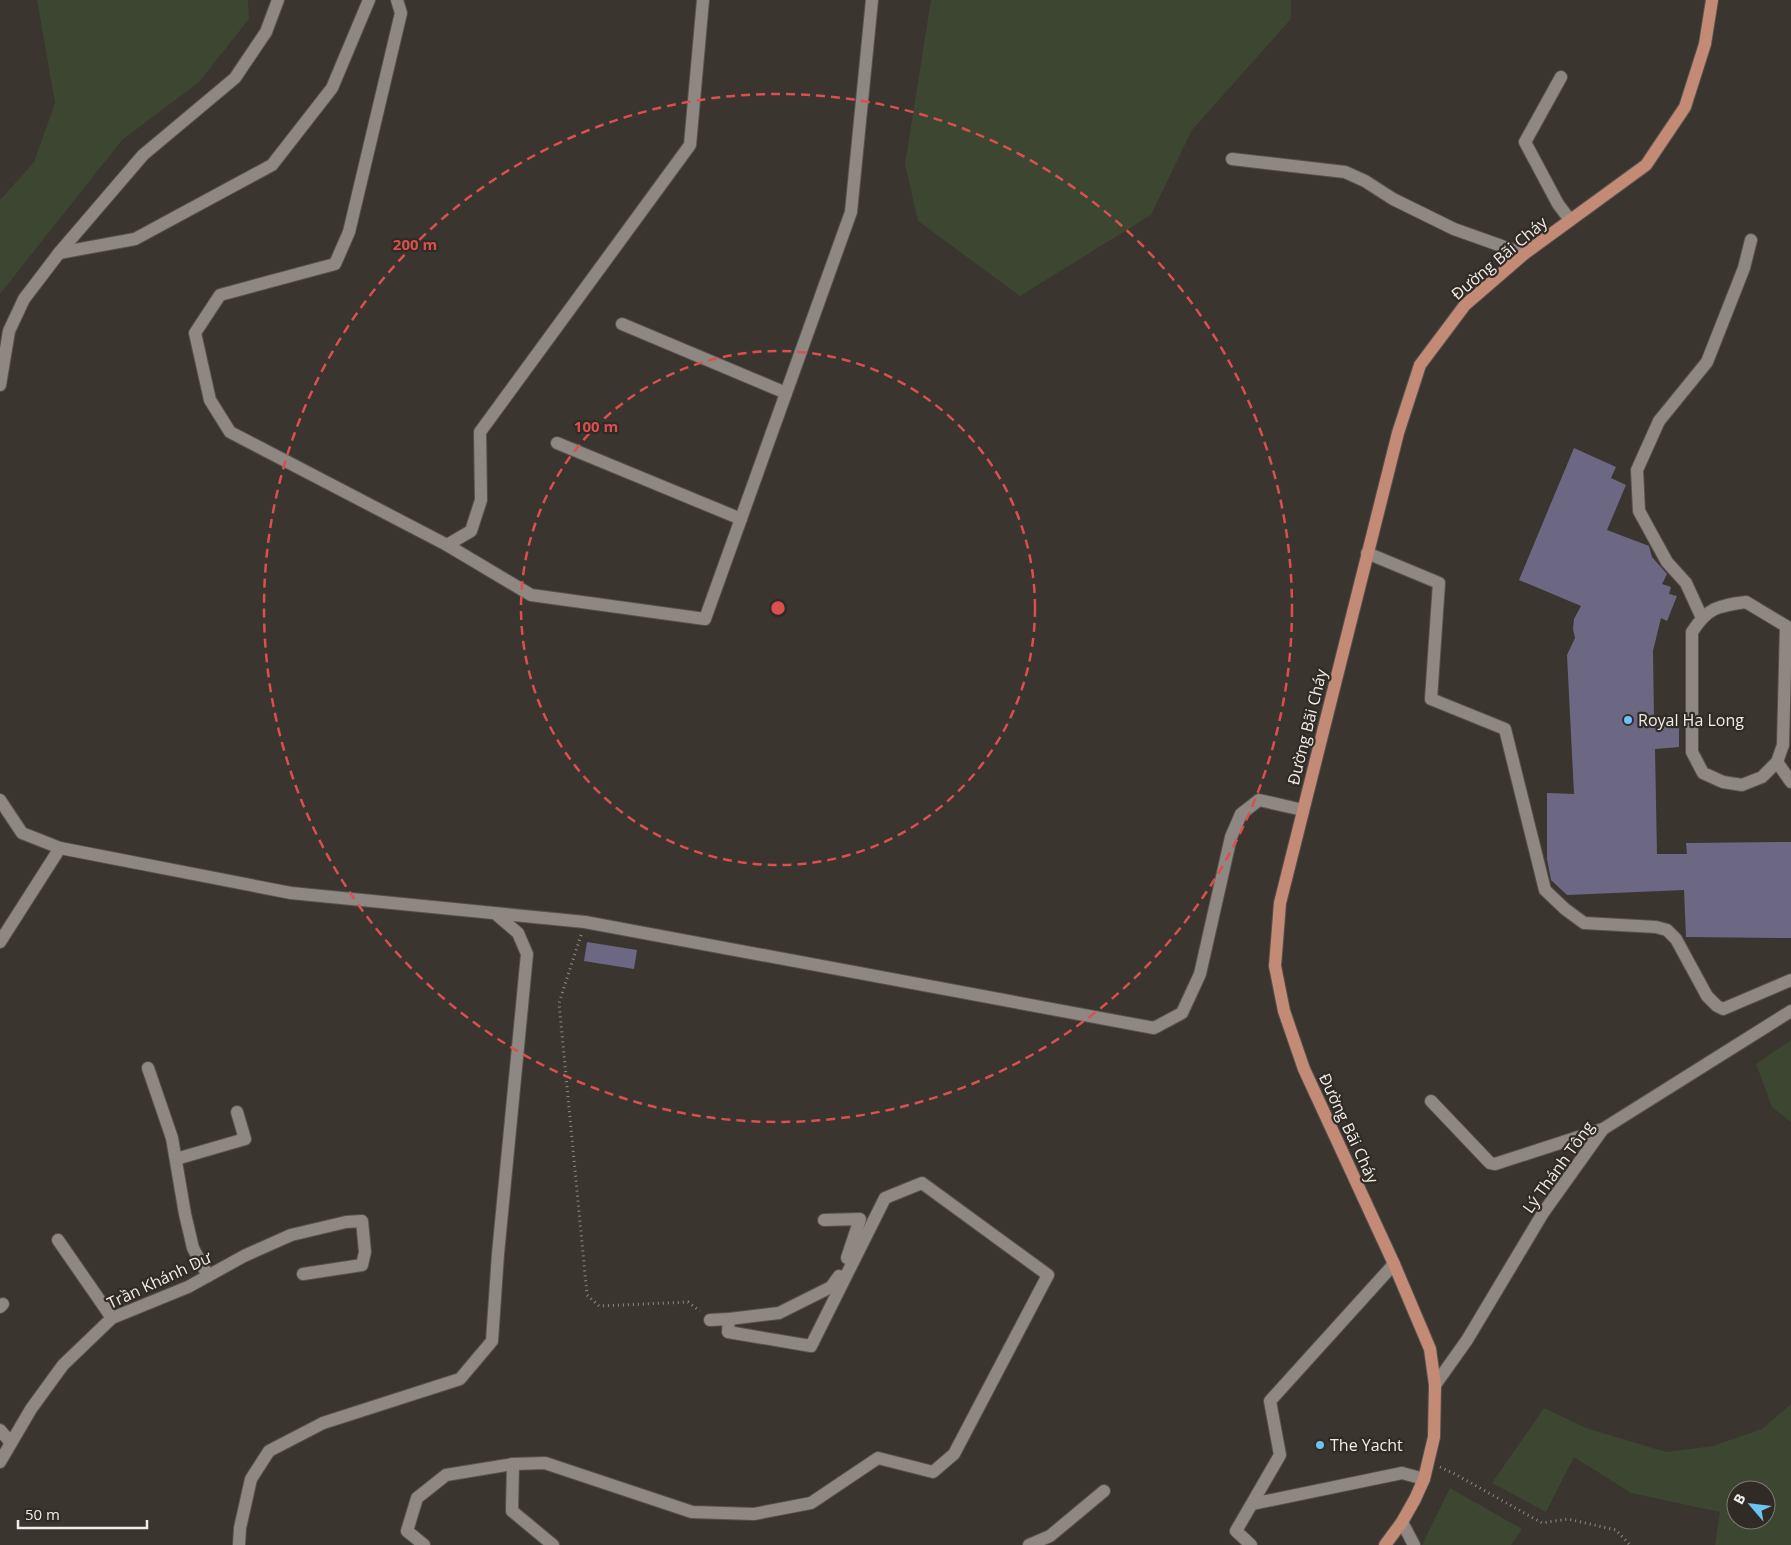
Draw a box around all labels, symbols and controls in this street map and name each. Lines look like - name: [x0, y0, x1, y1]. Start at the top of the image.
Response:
- street label: Đường Bãi Cháy: [1446, 211, 1552, 305]
- text: 200 m: [393, 234, 437, 254]
- text: 100 m: [574, 416, 618, 436]
- centre of rings: [769, 599, 787, 617]
- street label: Đường Bãi Cháy: [1282, 666, 1332, 787]
- place label: Royal Ha Long: [1638, 709, 1744, 731]
- marker: Royal Ha Long: [1622, 714, 1634, 726]
- street label: Đường Bãi Cháy: [1314, 1069, 1385, 1187]
- street label: Lý Thánh Tông: [1517, 1116, 1599, 1217]
- street label: Trần Khánh Dư: [103, 1246, 216, 1314]
- place label: The Yacht: [1330, 1434, 1403, 1456]
- marker: The Yacht: [1314, 1439, 1326, 1451]
- north arrow: [1726, 1480, 1776, 1530]
- text: B: [1728, 1490, 1750, 1507]
- scale bar: [18, 1498, 146, 1530]
- text: 50 m: [25, 1504, 60, 1524]

